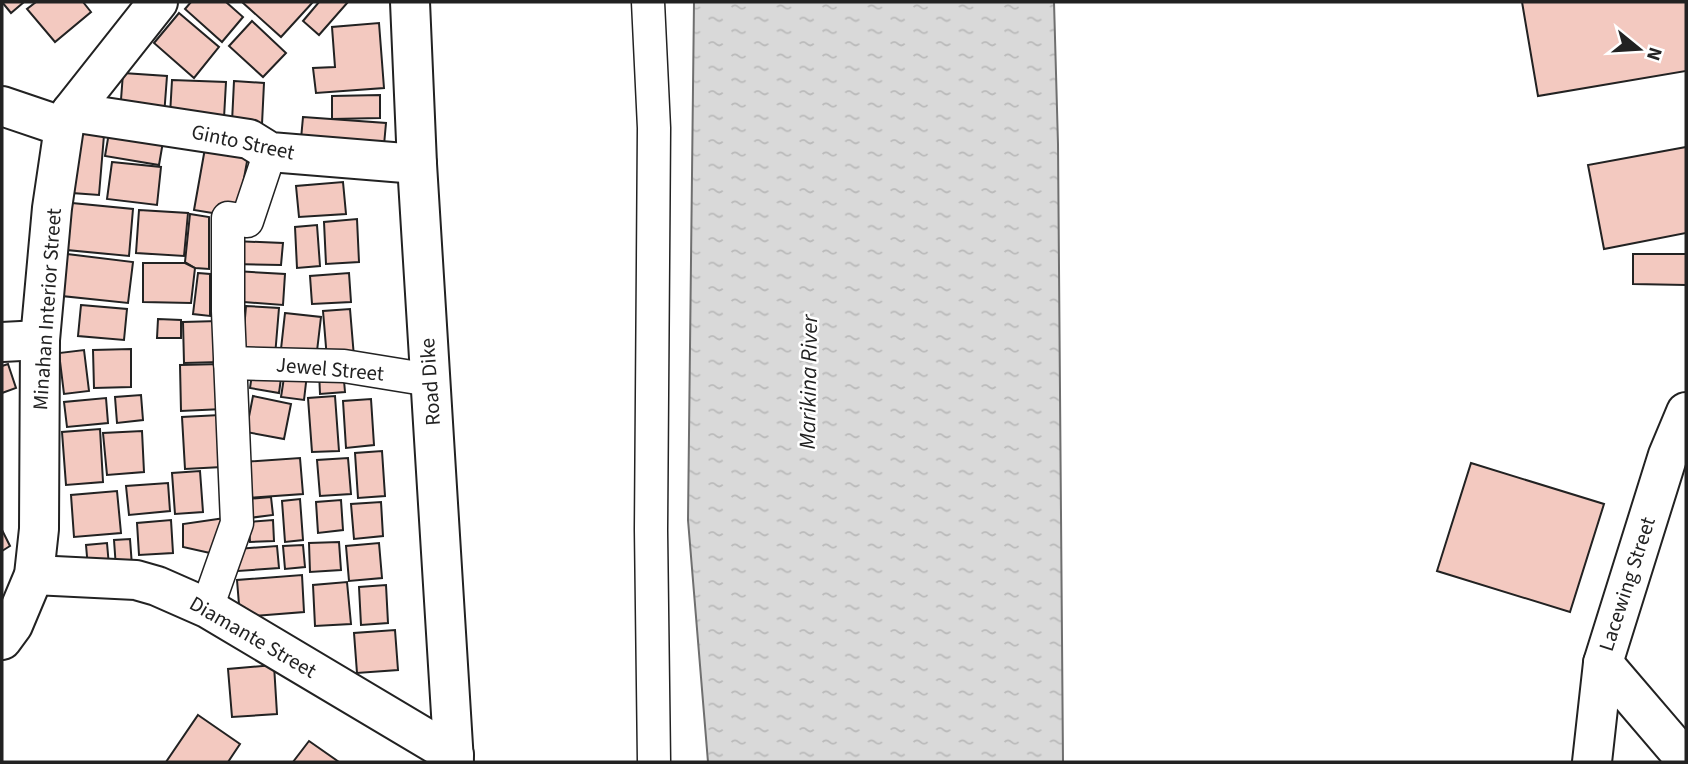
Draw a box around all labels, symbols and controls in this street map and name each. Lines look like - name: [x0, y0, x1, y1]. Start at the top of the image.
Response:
- north arrow: [1604, 14, 1674, 84]
- text: N: [1639, 44, 1669, 64]
- street label: Ginto Street: [189, 116, 297, 168]
- street label: Minahan Interior Street: [25, 207, 69, 411]
- water label: Marikina River: [791, 313, 826, 450]
- street label: Road Dike: [412, 337, 448, 427]
- street label: Jewel Street: [275, 349, 385, 389]
- street label: Lacewing Street: [1591, 513, 1663, 655]
- street label: Diamante Street: [184, 588, 322, 686]

